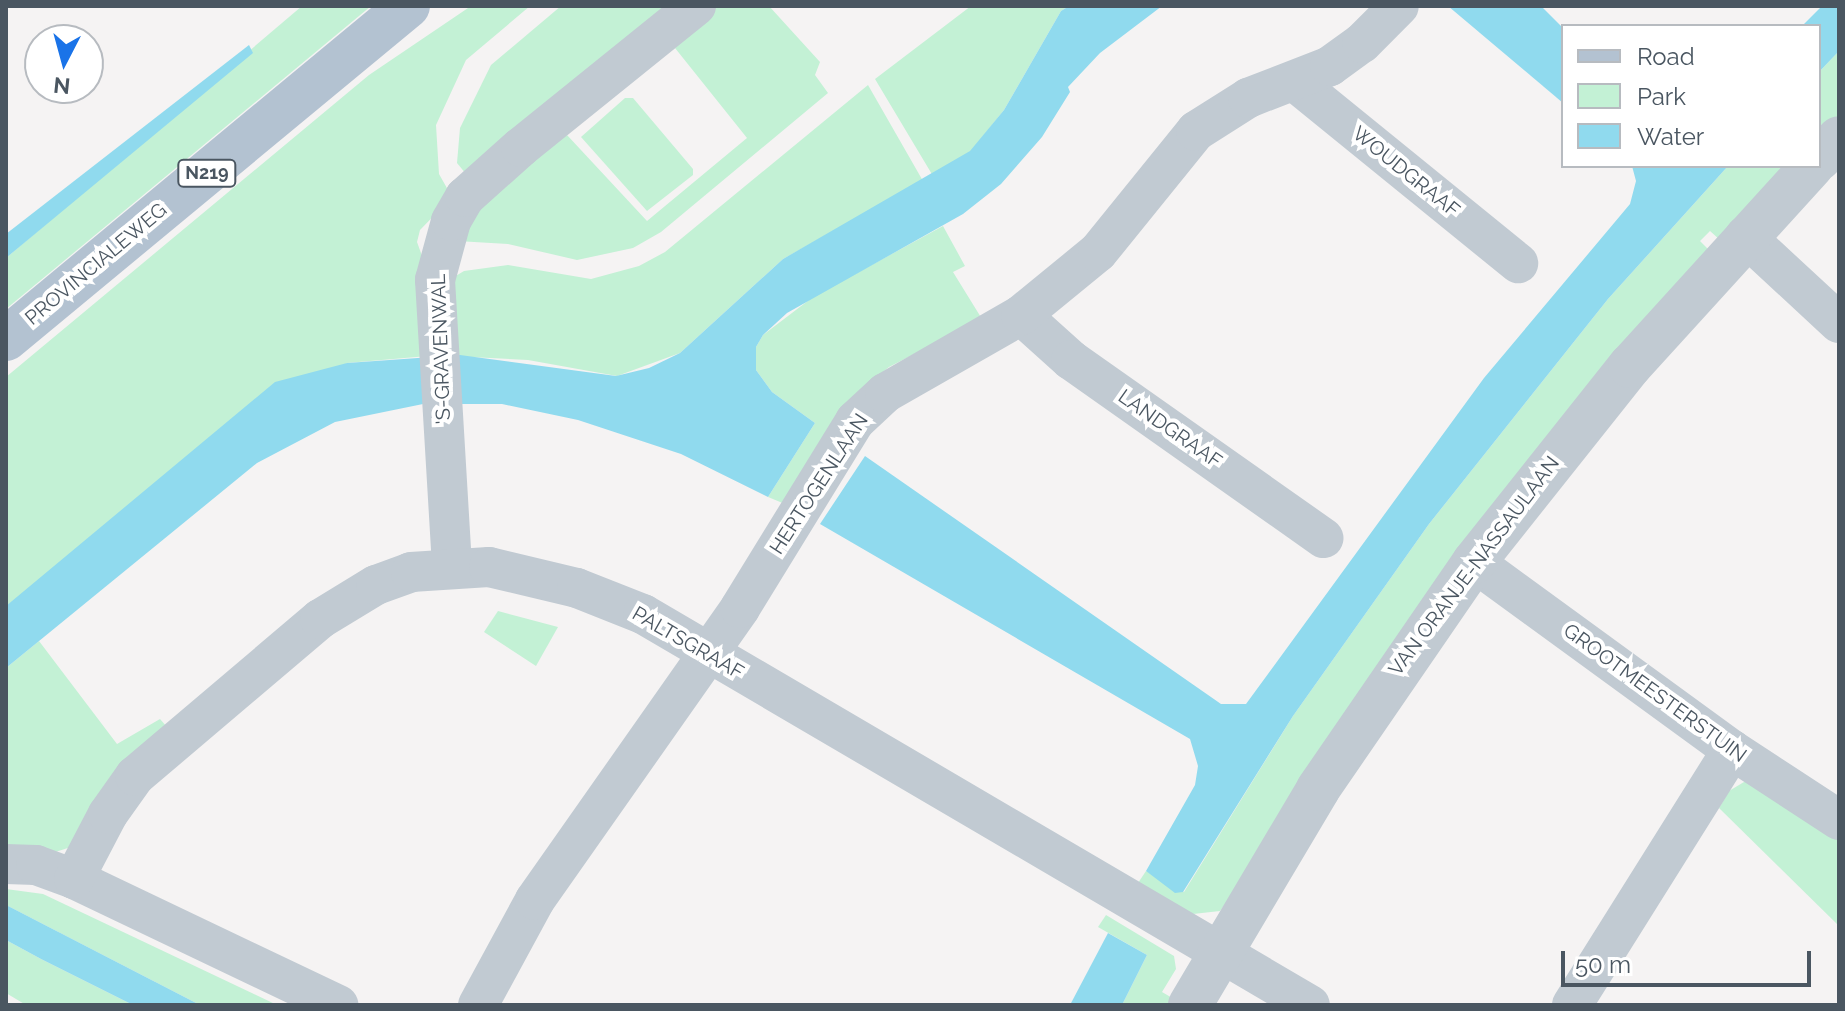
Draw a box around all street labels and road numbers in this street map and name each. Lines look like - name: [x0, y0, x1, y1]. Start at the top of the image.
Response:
- street label: WOUDGRAAF: [1348, 121, 1464, 223]
- road number: N219: [177, 159, 237, 187]
- street label: PROVINCIALEWEG: [20, 198, 172, 330]
- street label: 'S-GRAVENWAL: [426, 273, 456, 425]
- street label: LANDGRAAF: [1114, 384, 1226, 474]
- street label: HERTOGENLAAN: [765, 409, 873, 559]
- street label: VAN ORANJE-NASSAULAAN: [1384, 452, 1564, 680]
- street label: PALTSGRAAF: [628, 601, 748, 685]
- street label: GROOTMEESTERSTUIN: [1559, 619, 1751, 767]

